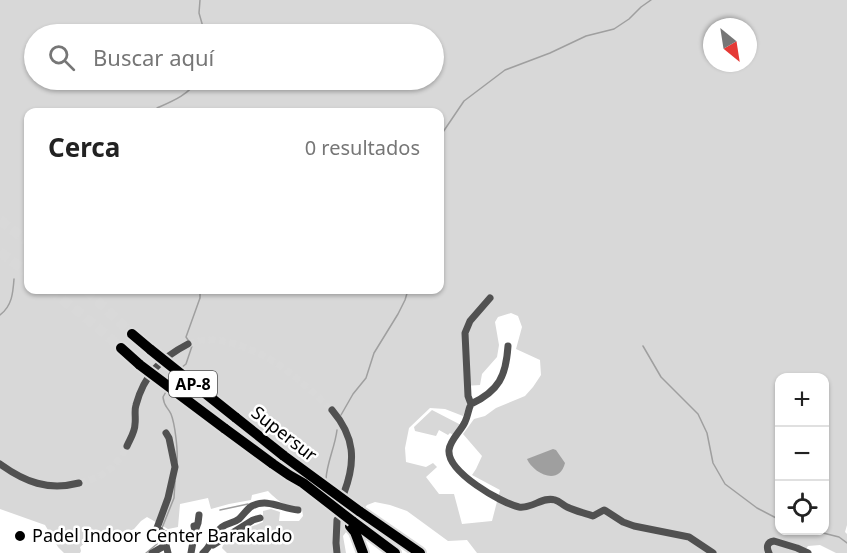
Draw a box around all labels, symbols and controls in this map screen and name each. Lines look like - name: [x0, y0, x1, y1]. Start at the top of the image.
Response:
- north arrow: [703, 18, 757, 72]
- search box: [24, 24, 444, 90]
- icon: search: [45, 41, 78, 74]
- text: Buscar aquí: [93, 42, 214, 72]
- text: Cerca: [48, 129, 120, 165]
- text: 0 resultados: [305, 134, 420, 161]
- road number: AP-8: [169, 371, 217, 397]
- map controls: [775, 373, 829, 535]
- button: +: [775, 373, 829, 427]
- street label: Supersur: [247, 400, 323, 467]
- button: −: [775, 427, 829, 481]
- button: locate: [775, 481, 829, 535]
- place label: Padel Indoor Center Barakaldo: [32, 523, 292, 547]
- marker: Padel Indoor Center Barakaldo: [13, 529, 27, 543]

